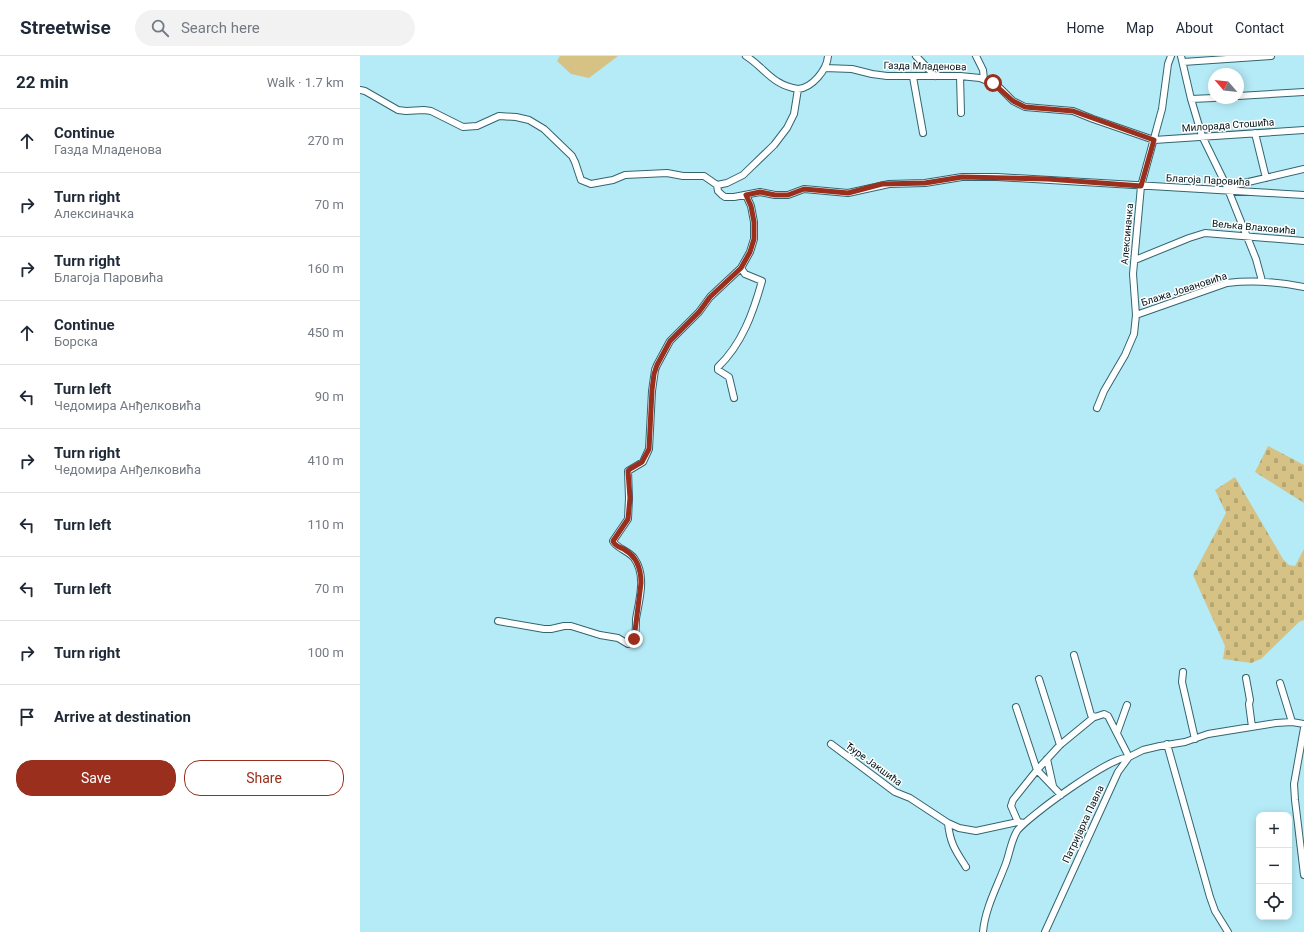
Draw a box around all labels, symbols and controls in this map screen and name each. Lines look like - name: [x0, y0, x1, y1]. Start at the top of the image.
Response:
- search box: [135, 10, 415, 46]
- text: Streetwise: [20, 16, 111, 39]
- icon: search: [149, 17, 171, 39]
- text: Search here: [181, 19, 260, 37]
- text: Home: [1066, 20, 1104, 36]
- text: Map: [1126, 20, 1154, 36]
- text: About: [1176, 20, 1213, 36]
- text: Contact: [1235, 20, 1284, 36]
- street label: Газда Младенова: [883, 60, 967, 72]
- north arrow: [1208, 68, 1244, 104]
- text: 22 min: [16, 72, 69, 92]
- route start: [984, 74, 1002, 92]
- text: Walk · 1.7 km: [267, 75, 344, 90]
- street label: Милорада Стошића: [1181, 116, 1275, 134]
- text: Continue: [54, 124, 115, 142]
- icon: ahead: [16, 130, 38, 152]
- text: 270 m: [307, 133, 344, 148]
- text: Газда Младенова: [54, 142, 162, 157]
- street label: Благоја Паровића: [1166, 172, 1250, 188]
- text: Turn right: [54, 188, 120, 206]
- icon: right: [16, 194, 38, 216]
- text: 70 m: [315, 197, 344, 212]
- street label: Алексиначка: [1119, 203, 1135, 265]
- text: Алексиначка: [54, 206, 134, 221]
- street label: Вељка Влаховића: [1212, 218, 1296, 236]
- text: Turn right: [54, 252, 120, 270]
- icon: right: [16, 258, 38, 280]
- text: 160 m: [307, 261, 344, 276]
- text: Благоја Паровића: [54, 270, 163, 285]
- street label: Блажа Јовановића: [1140, 270, 1228, 308]
- text: Continue: [54, 316, 115, 334]
- icon: ahead: [16, 322, 38, 344]
- text: 450 m: [307, 325, 344, 340]
- text: Борска: [54, 334, 98, 349]
- text: Turn left: [54, 380, 111, 398]
- icon: left: [16, 386, 38, 408]
- text: 90 m: [315, 389, 344, 404]
- text: Чедомира Анђелковића: [54, 398, 201, 413]
- text: Turn right: [54, 444, 120, 462]
- icon: right: [16, 450, 38, 472]
- text: 410 m: [307, 453, 344, 468]
- text: Чедомира Анђелковића: [54, 462, 201, 477]
- icon: left: [16, 514, 38, 536]
- text: Turn left: [54, 516, 111, 534]
- text: 110 m: [307, 517, 344, 532]
- icon: left: [16, 578, 38, 600]
- text: Turn left: [54, 580, 111, 598]
- text: 70 m: [315, 581, 344, 596]
- route end: [625, 630, 643, 648]
- icon: right: [16, 642, 38, 664]
- text: Turn right: [54, 644, 120, 662]
- text: 100 m: [307, 645, 344, 660]
- icon: arrive: [16, 706, 38, 728]
- text: Arrive at destination: [54, 708, 191, 726]
- street label: Ђуре Јакшића: [844, 740, 904, 788]
- button: Save: [16, 760, 176, 796]
- button: Share: [184, 760, 344, 796]
- street label: Патријарха Павла: [1060, 783, 1106, 865]
- map controls: [1256, 812, 1292, 920]
- button: +: [1256, 812, 1292, 848]
- button: −: [1256, 848, 1292, 884]
- button: locate: [1256, 884, 1292, 920]

